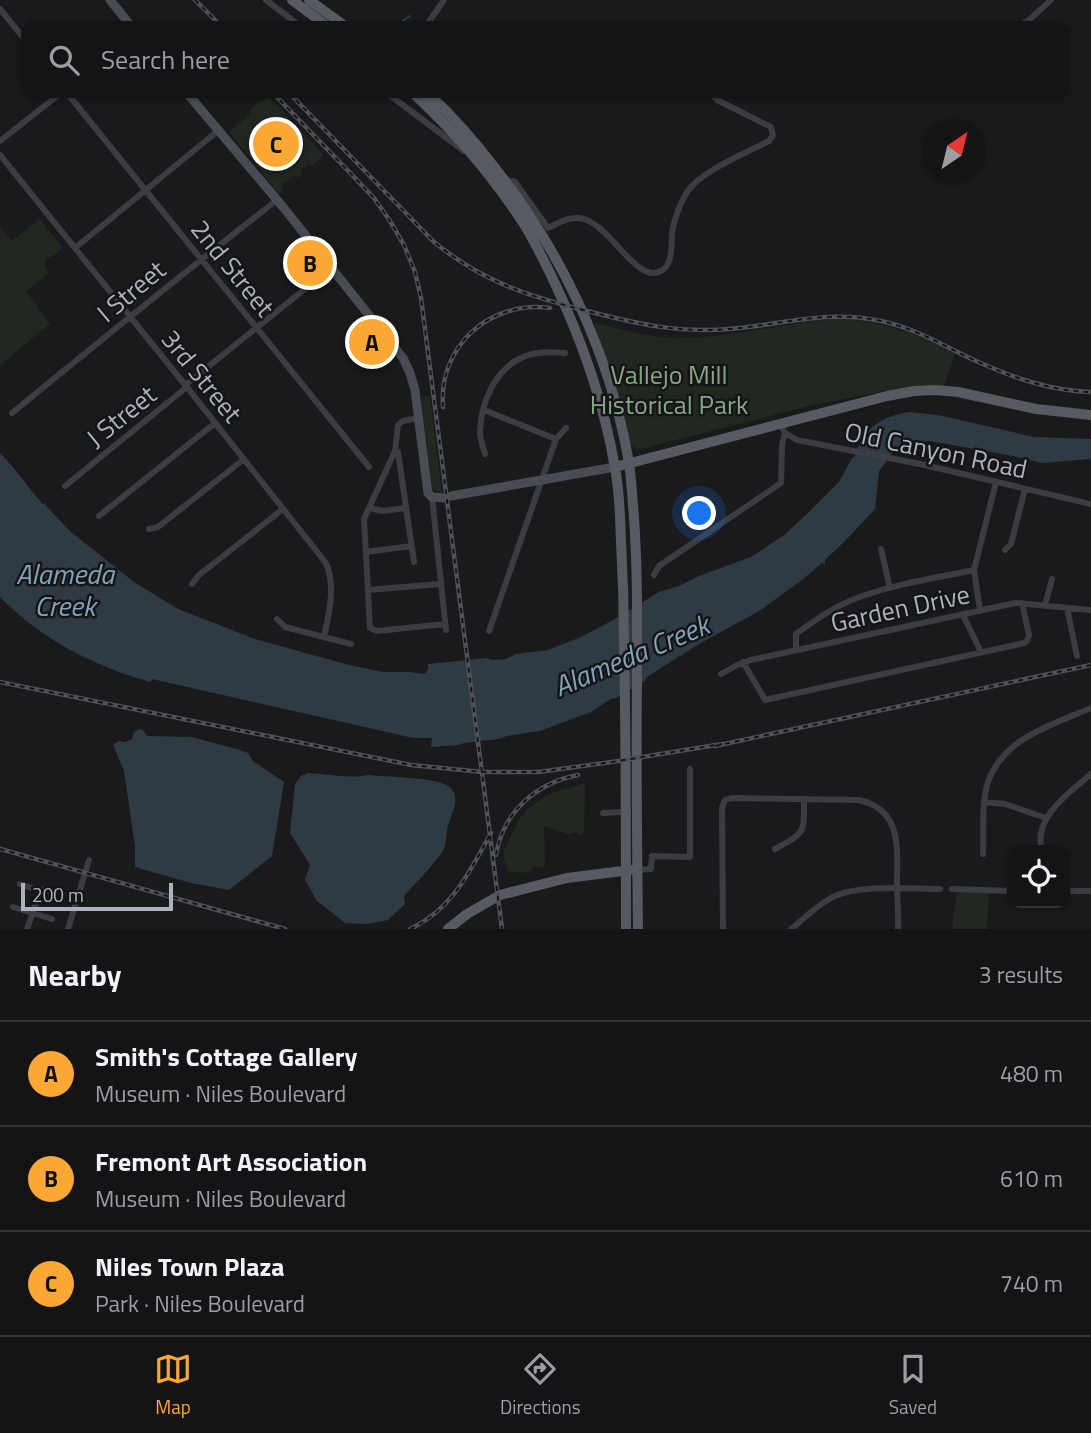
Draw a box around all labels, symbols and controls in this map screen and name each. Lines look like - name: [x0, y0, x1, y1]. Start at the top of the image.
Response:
- search box: [21, 21, 1070, 98]
- text: Search here: [101, 40, 230, 79]
- icon: search: [45, 41, 83, 79]
- pin: C: [253, 118, 299, 170]
- north arrow: [923, 119, 986, 182]
- street label: 2nd Street: [182, 211, 284, 325]
- pin: B: [287, 237, 333, 289]
- street label: I Street: [88, 251, 174, 331]
- pin: A: [349, 316, 395, 368]
- street label: 3rd Street: [152, 321, 252, 431]
- park label: Vallejo Mill Historical Park: [590, 355, 748, 424]
- street label: J Street: [78, 376, 164, 456]
- street label: Old Canyon Road: [841, 412, 1031, 488]
- your location: [682, 496, 716, 530]
- water label: Alameda Creek: [16, 552, 116, 627]
- street label: Garden Drive: [827, 574, 973, 642]
- water label: Alameda Creek: [547, 602, 719, 707]
- map controls: [1007, 845, 1070, 908]
- button: locate: [1007, 845, 1070, 908]
- scale bar: [21, 880, 173, 912]
- text: 200 m: [32, 880, 84, 909]
- text: Nearby: [28, 952, 121, 998]
- text: 3 results: [979, 957, 1063, 992]
- text: Smith's Cottage Gallery: [95, 1037, 357, 1076]
- text: A: [44, 1056, 58, 1091]
- text: 480 m: [1000, 1056, 1063, 1091]
- text: Museum · Niles Boulevard: [95, 1076, 346, 1111]
- text: Fremont Art Association: [95, 1142, 367, 1181]
- text: B: [44, 1161, 58, 1196]
- text: 610 m: [1000, 1161, 1063, 1196]
- text: Museum · Niles Boulevard: [95, 1181, 346, 1216]
- text: Niles Town Plaza: [95, 1247, 285, 1286]
- text: C: [45, 1266, 57, 1301]
- text: 740 m: [1000, 1266, 1063, 1301]
- text: Park · Niles Boulevard: [95, 1286, 305, 1321]
- tab: Map: [154, 1350, 192, 1421]
- tab: Directions: [500, 1350, 581, 1421]
- tab: Saved: [889, 1350, 937, 1421]

